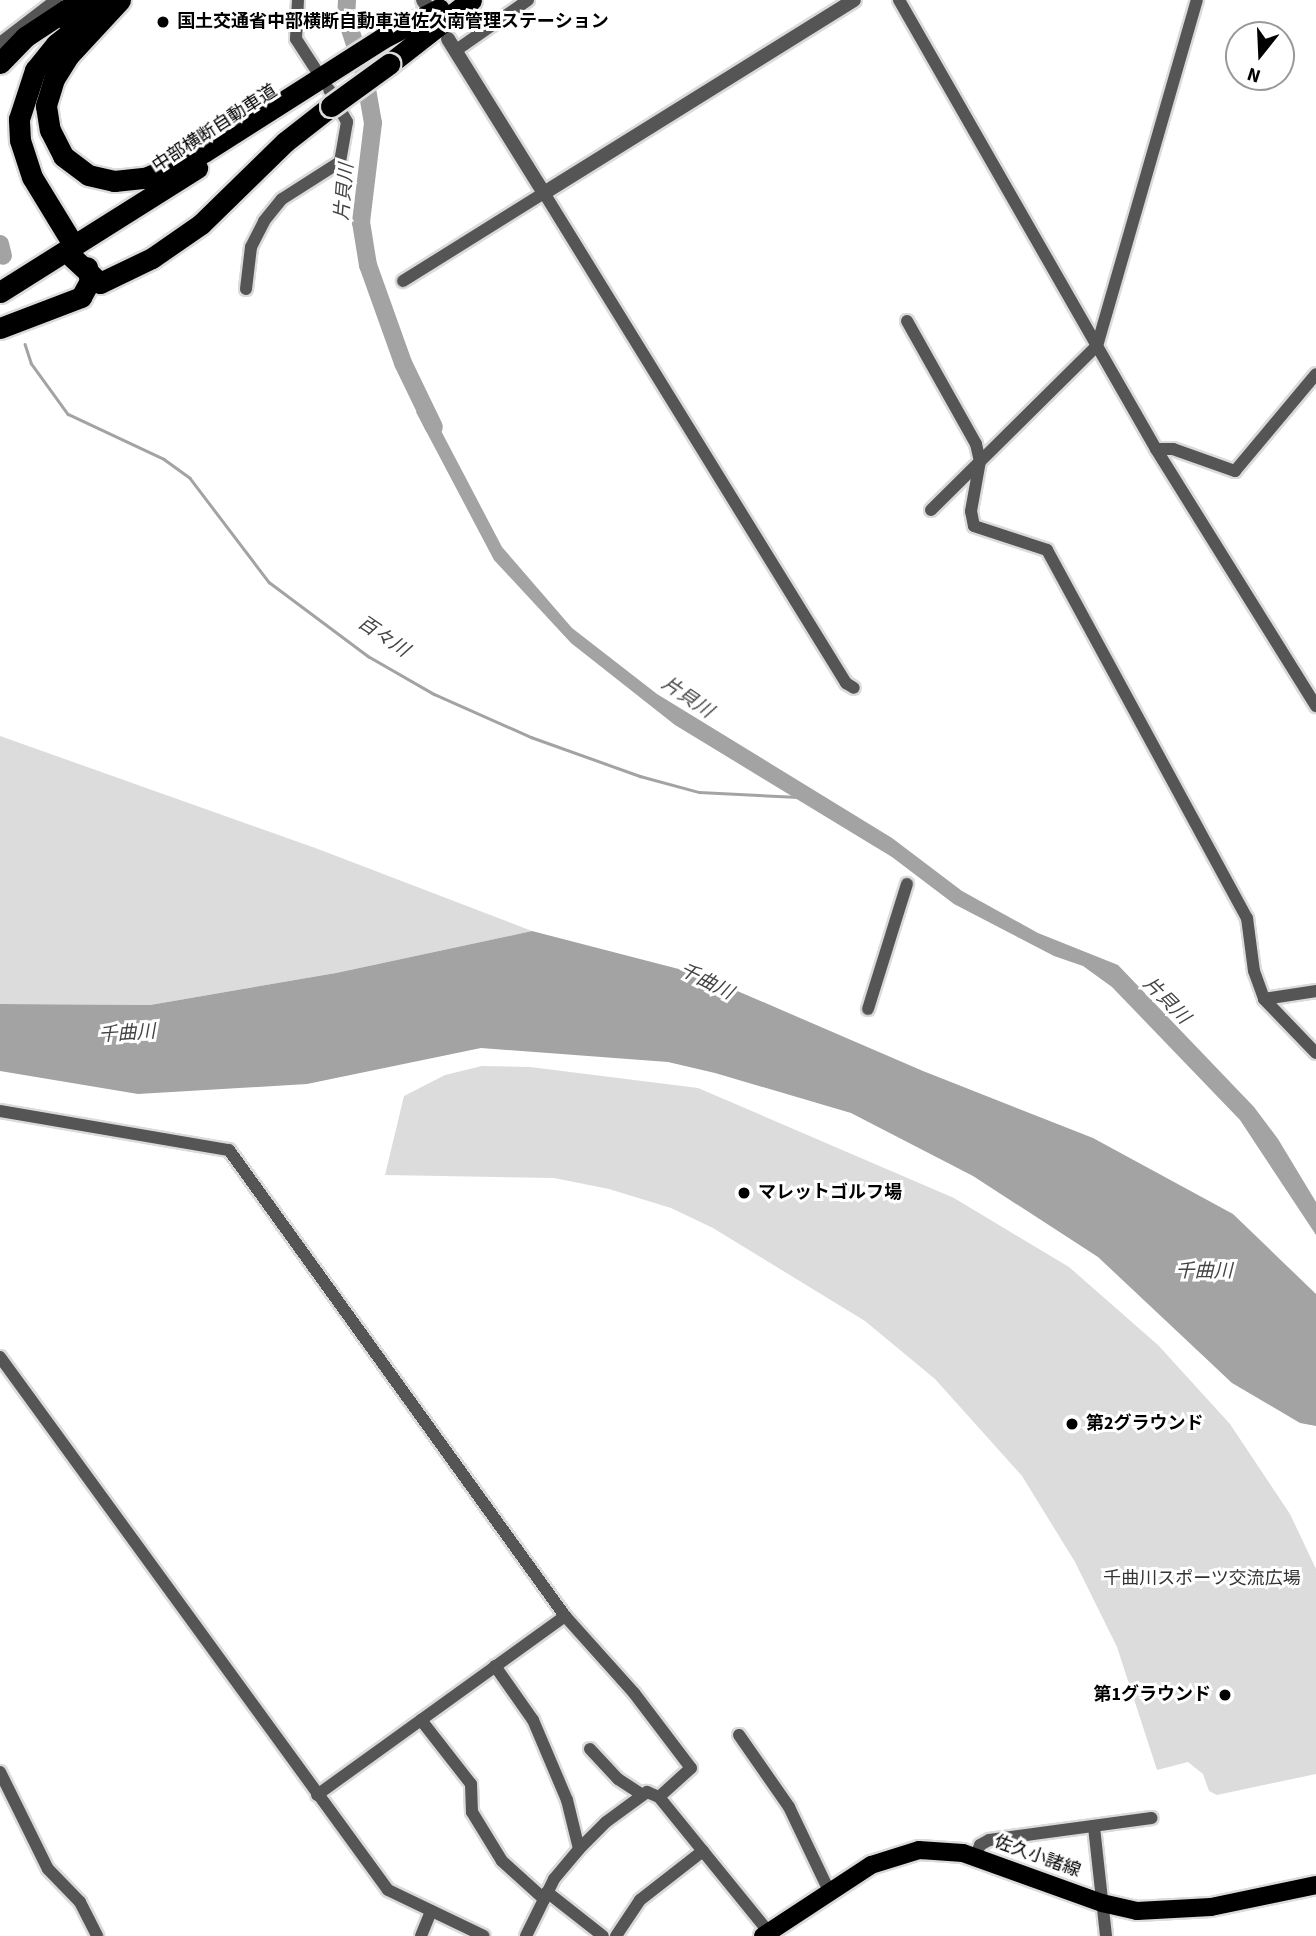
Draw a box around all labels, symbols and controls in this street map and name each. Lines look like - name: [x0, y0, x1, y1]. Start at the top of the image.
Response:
- place label: 国土交通省中部横断自動車道佐久南管理ステーション: [177, 11, 609, 33]
- marker: 国土交通省中部横断自動車道佐久南管理ステーション: [155, 14, 171, 30]
- north arrow: [1225, 21, 1295, 91]
- text: N: [1244, 60, 1264, 89]
- street label: 中部横断自動車道: [149, 81, 281, 177]
- water label: 片貝川: [331, 163, 359, 221]
- water label: 百々川: [353, 612, 413, 662]
- water label: 片貝川: [657, 673, 717, 723]
- water label: 千曲川: [675, 959, 737, 1005]
- water label: 片貝川: [1138, 973, 1194, 1029]
- water label: 千曲川: [98, 1021, 156, 1047]
- place label: マレットゴルフ場: [758, 1182, 902, 1204]
- marker: マレットゴルフ場: [736, 1185, 752, 1201]
- water label: 千曲川: [1176, 1261, 1232, 1283]
- place label: 第2グラウンド: [1086, 1413, 1204, 1435]
- marker: 第2グラウンド: [1064, 1416, 1080, 1432]
- park label: 千曲川スポーツ交流広場: [1103, 1568, 1301, 1590]
- place label: 第1グラウンド: [1093, 1684, 1211, 1706]
- marker: 第1グラウンド: [1217, 1687, 1233, 1703]
- street label: 佐久小諸線: [991, 1831, 1083, 1883]

